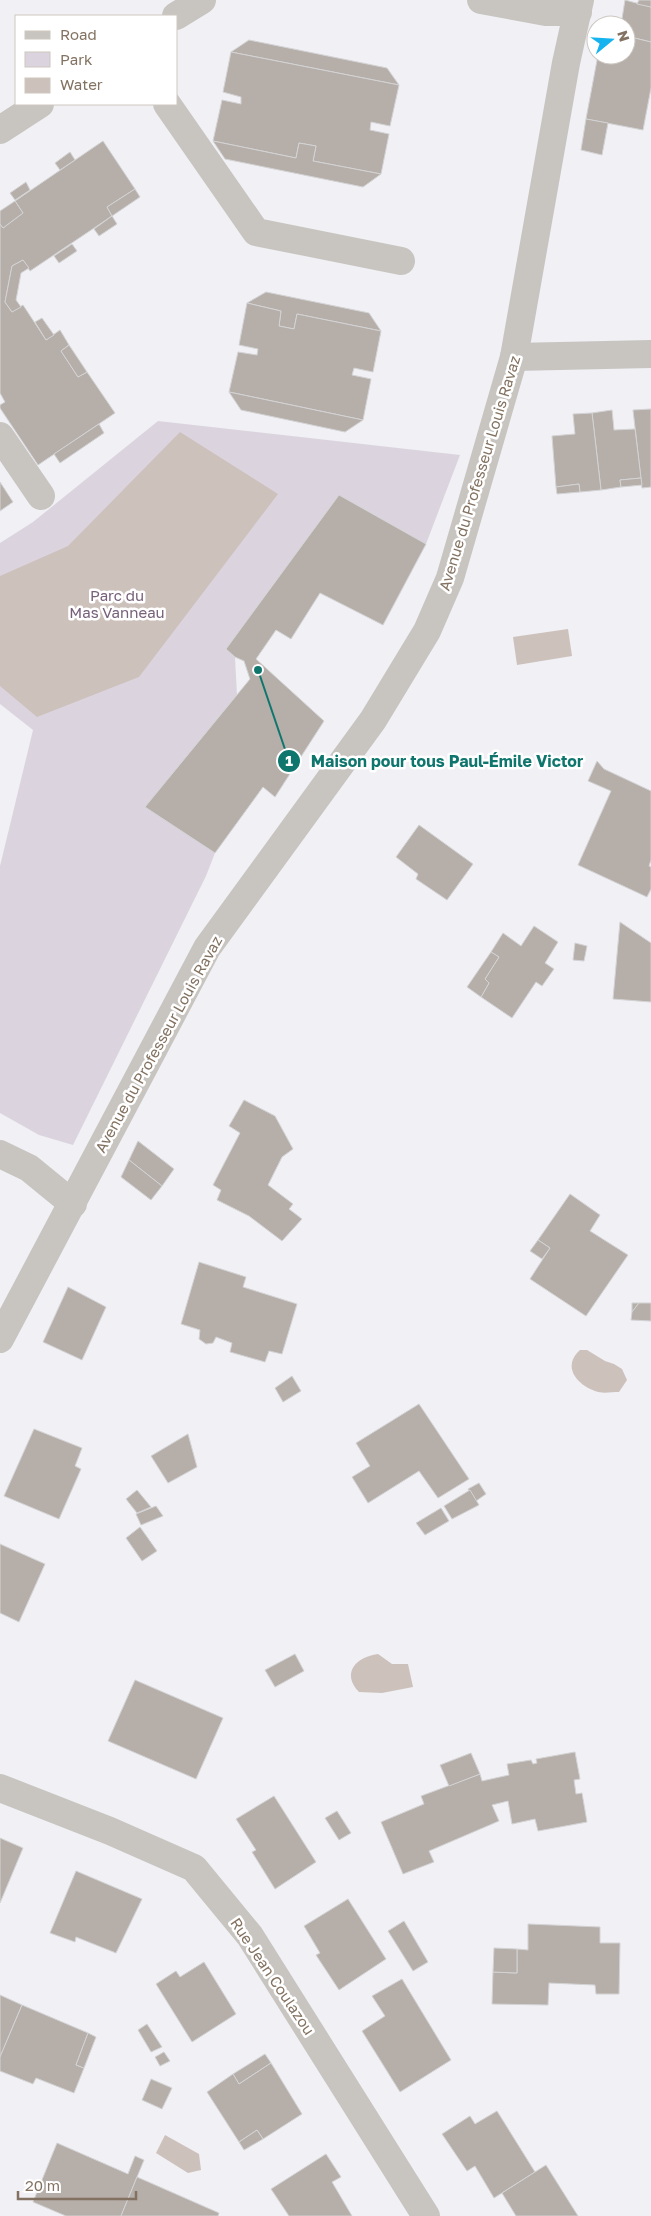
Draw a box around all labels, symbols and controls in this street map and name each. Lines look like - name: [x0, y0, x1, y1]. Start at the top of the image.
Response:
- legend: [15, 15, 178, 105]
- north arrow: [586, 15, 636, 65]
- text: Road: [60, 25, 97, 43]
- text: N: [614, 28, 634, 44]
- text: Park: [60, 50, 93, 68]
- text: Water: [60, 75, 103, 93]
- street label: Avenue du Professeur Louis Ravaz: [435, 353, 524, 593]
- park label: Parc du Mas Vanneau: [69, 586, 165, 621]
- callout: Maison pour tous Paul-Émile Victor: [276, 746, 593, 777]
- text: 1: [285, 751, 293, 769]
- text: Maison pour tous Paul-Émile Victor: [311, 751, 583, 771]
- street label: Avenue du Professeur Louis Ravaz: [91, 932, 225, 1155]
- street label: Rue Jean Coulazou: [227, 1914, 319, 2038]
- scale bar: [18, 2168, 135, 2200]
- text: 20 m: [25, 2176, 60, 2194]

